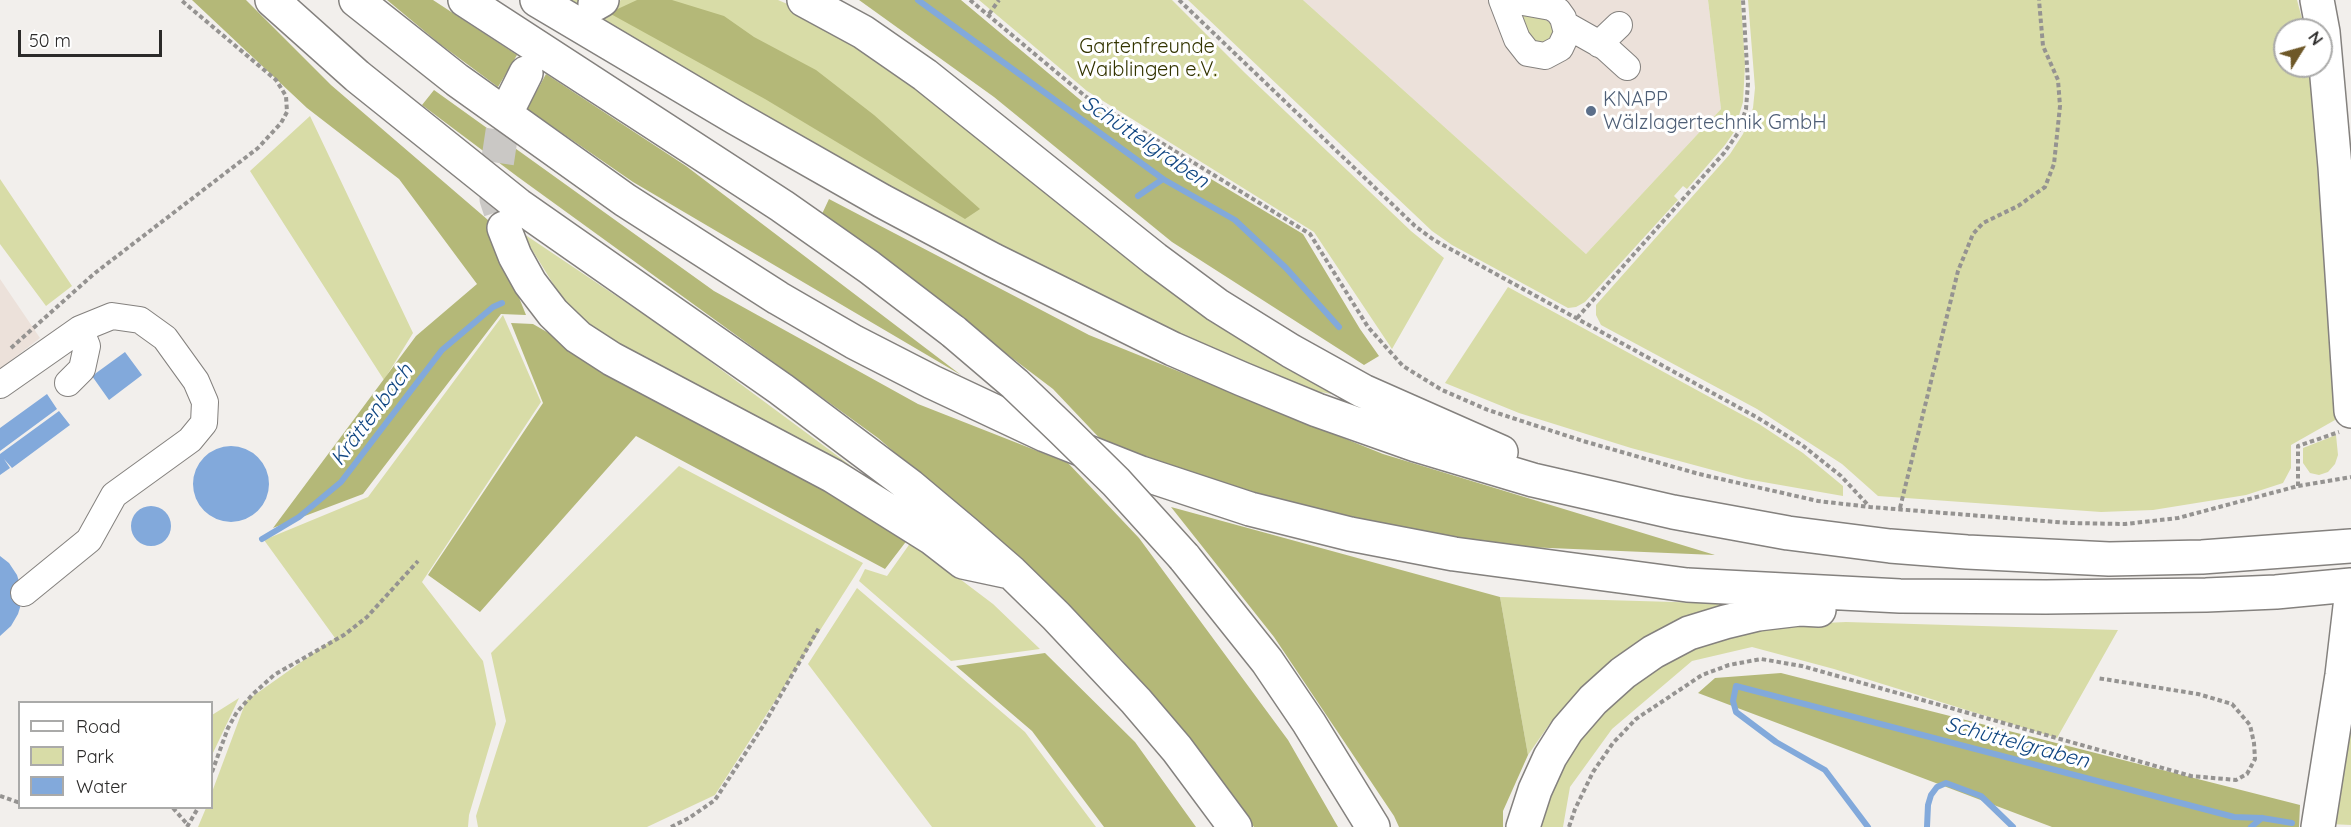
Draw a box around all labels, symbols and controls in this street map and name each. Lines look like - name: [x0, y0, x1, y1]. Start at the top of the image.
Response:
- scale bar: [21, 18, 165, 56]
- north arrow: [2273, 18, 2333, 78]
- text: N: [2304, 28, 2327, 49]
- text: 50 m: [29, 29, 71, 52]
- park label: Gartenfreunde Waiblingen e.V.: [1077, 35, 1217, 82]
- place label: KNAPP Wälzlagertechnik GmbH: [1603, 88, 1827, 135]
- water label: Schüttelgraben: [1077, 90, 1213, 194]
- marker: KNAPP Wälzlagertechnik GmbH: [1584, 104, 1598, 118]
- water label: Krättenbach: [326, 359, 418, 471]
- legend: [18, 701, 213, 809]
- water label: Schüttelgraben: [1942, 712, 2092, 774]
- text: Road: [76, 715, 121, 738]
- text: Park: [76, 745, 114, 768]
- text: Water: [76, 775, 127, 798]

